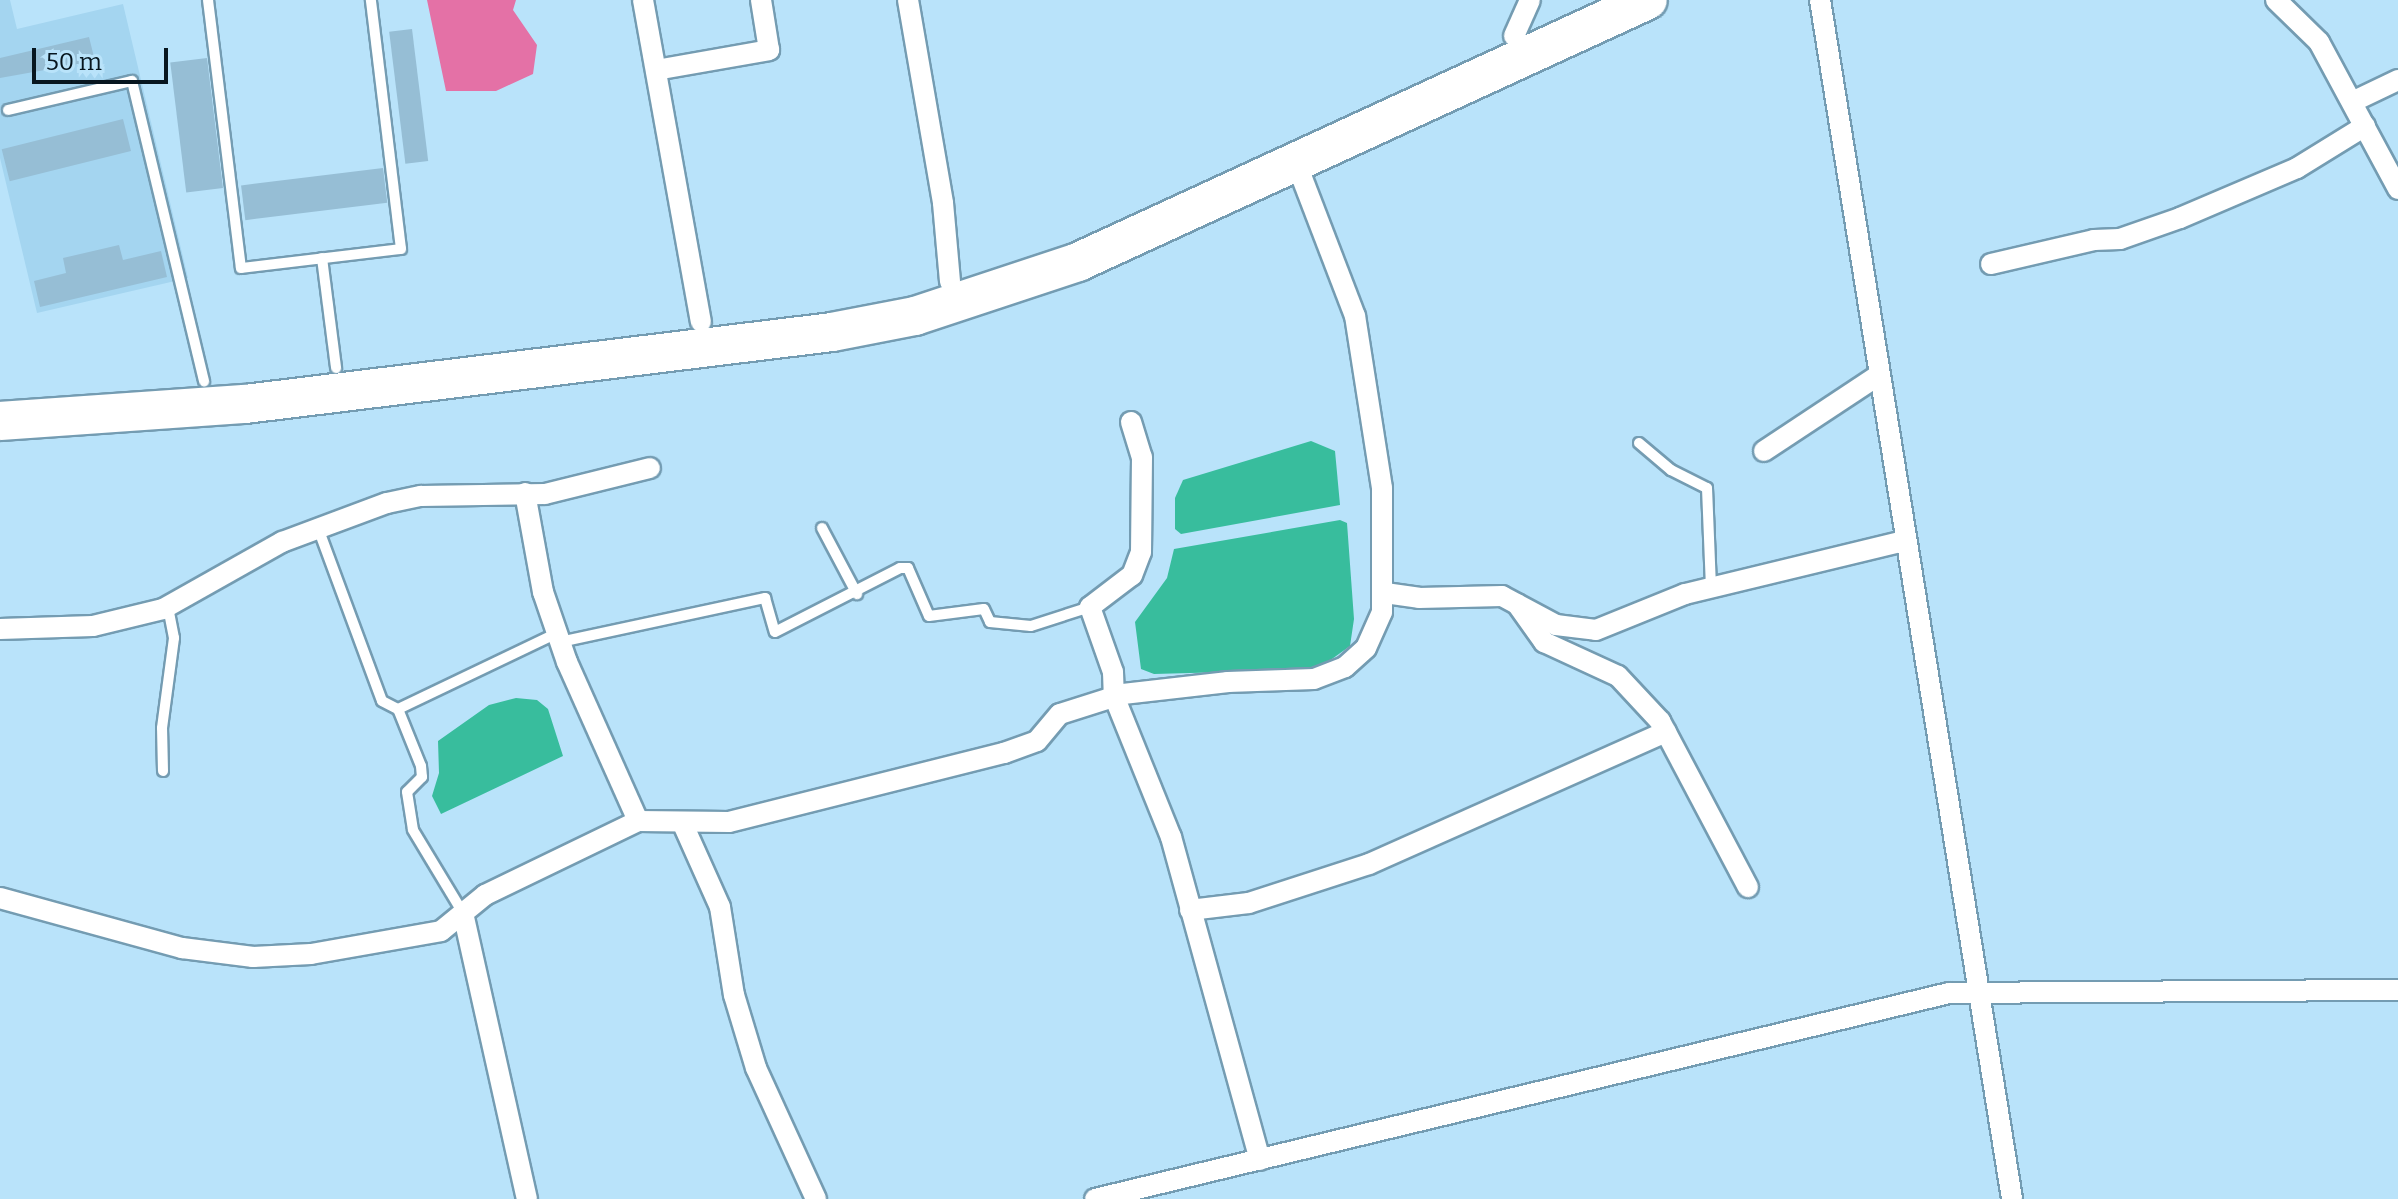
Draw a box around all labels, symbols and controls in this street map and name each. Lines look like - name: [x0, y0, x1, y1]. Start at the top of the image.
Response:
- scale bar: [36, 32, 172, 82]
- text: 50 m: [46, 48, 102, 76]

